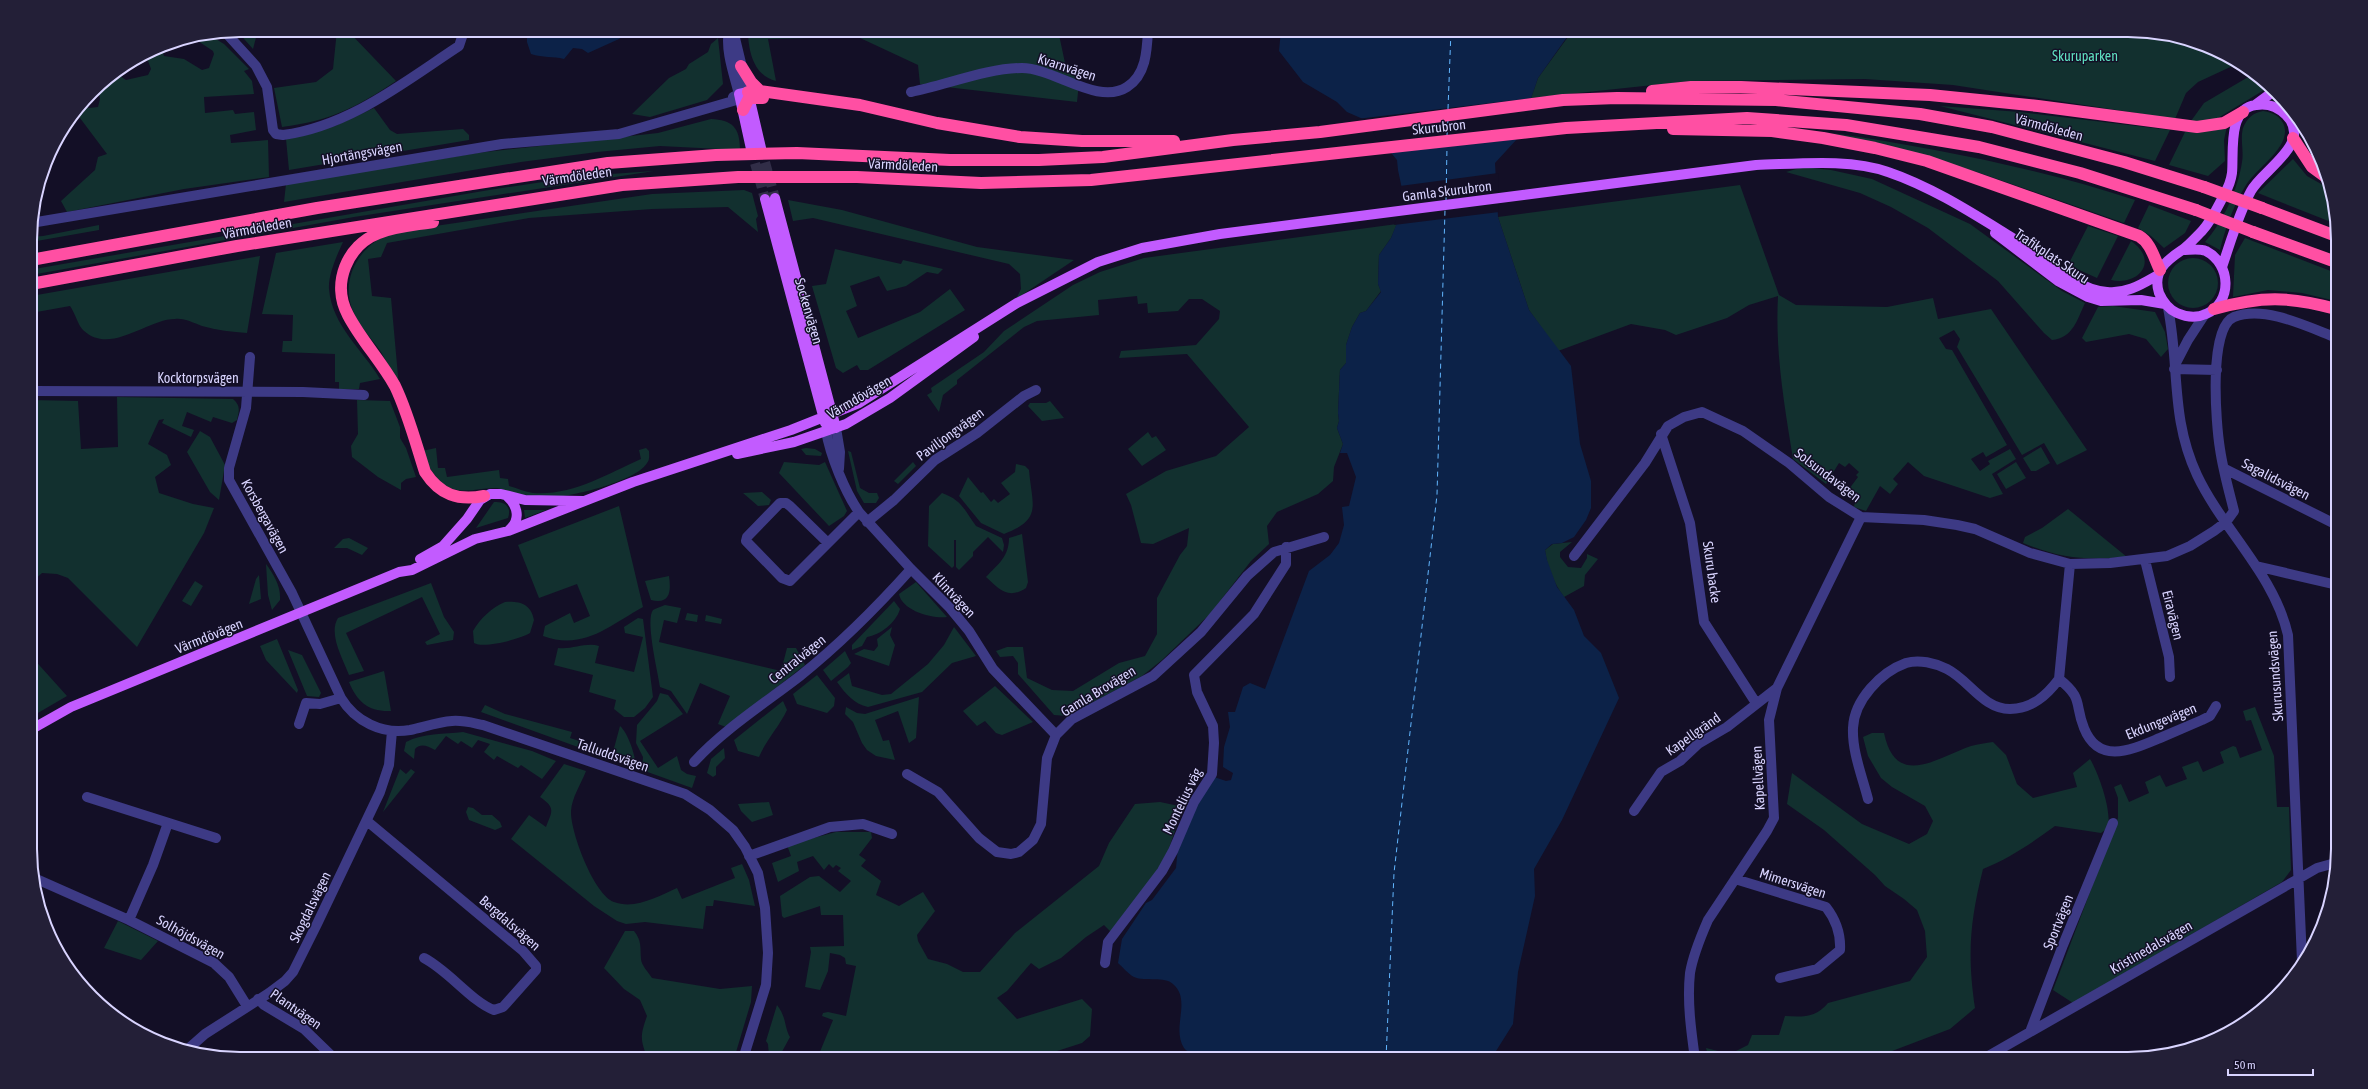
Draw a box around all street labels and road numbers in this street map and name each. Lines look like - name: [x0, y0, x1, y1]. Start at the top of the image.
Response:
- street label: Kvarnvägen: [1036, 50, 1098, 84]
- street label: Värmdöleden: [2013, 110, 2085, 144]
- street label: Skurubron: [1411, 116, 1467, 138]
- street label: Hjortängsvägen: [321, 138, 403, 168]
- street label: Värmdöleden: [868, 155, 938, 175]
- street label: Värmdöleden: [541, 163, 613, 189]
- street label: Gamla Skurubron: [1401, 178, 1493, 204]
- street label: Värmdöleden: [221, 214, 293, 242]
- street label: Trafikplats Skuru: [2012, 225, 2092, 287]
- street label: Sockenvägen: [792, 276, 826, 346]
- street label: Kocktorpsvägen: [157, 370, 239, 386]
- street label: Värmdövägen: [824, 372, 894, 422]
- street label: Paviljongvägen: [913, 404, 987, 464]
- street label: Solsundavägen: [1792, 445, 1864, 505]
- street label: Sagalidsvägen: [2239, 455, 2313, 503]
- street label: Korsbergavägen: [238, 476, 292, 556]
- street label: Skuru backe: [1700, 540, 1724, 604]
- street label: Klintvägen: [929, 569, 979, 621]
- street label: Eiravägen: [2159, 589, 2187, 641]
- street label: Värmdövägen: [173, 615, 245, 657]
- street label: Skurusundsvägen: [2264, 630, 2286, 722]
- street label: Centralvägen: [765, 631, 829, 687]
- street label: Gamla Brovägen: [1058, 662, 1138, 720]
- street label: Ekdungevägen: [2123, 700, 2199, 742]
- street label: Kapellgränd: [1663, 709, 1723, 759]
- street label: Talluddsvägen: [575, 735, 651, 775]
- street label: Kapellvägen: [1748, 745, 1768, 811]
- street label: Montelius väg: [1159, 765, 1205, 837]
- street label: Mimersvägen: [1758, 865, 1828, 901]
- street label: Skogdalsvägen: [286, 869, 334, 945]
- street label: Bergdalsvägen: [476, 892, 544, 954]
- street label: Sportvägen: [2040, 892, 2076, 952]
- street label: Solhöjdsvägen: [154, 912, 228, 962]
- street label: Kristinedalsvägen: [2107, 917, 2195, 977]
- street label: Plantvägen: [267, 986, 325, 1032]

